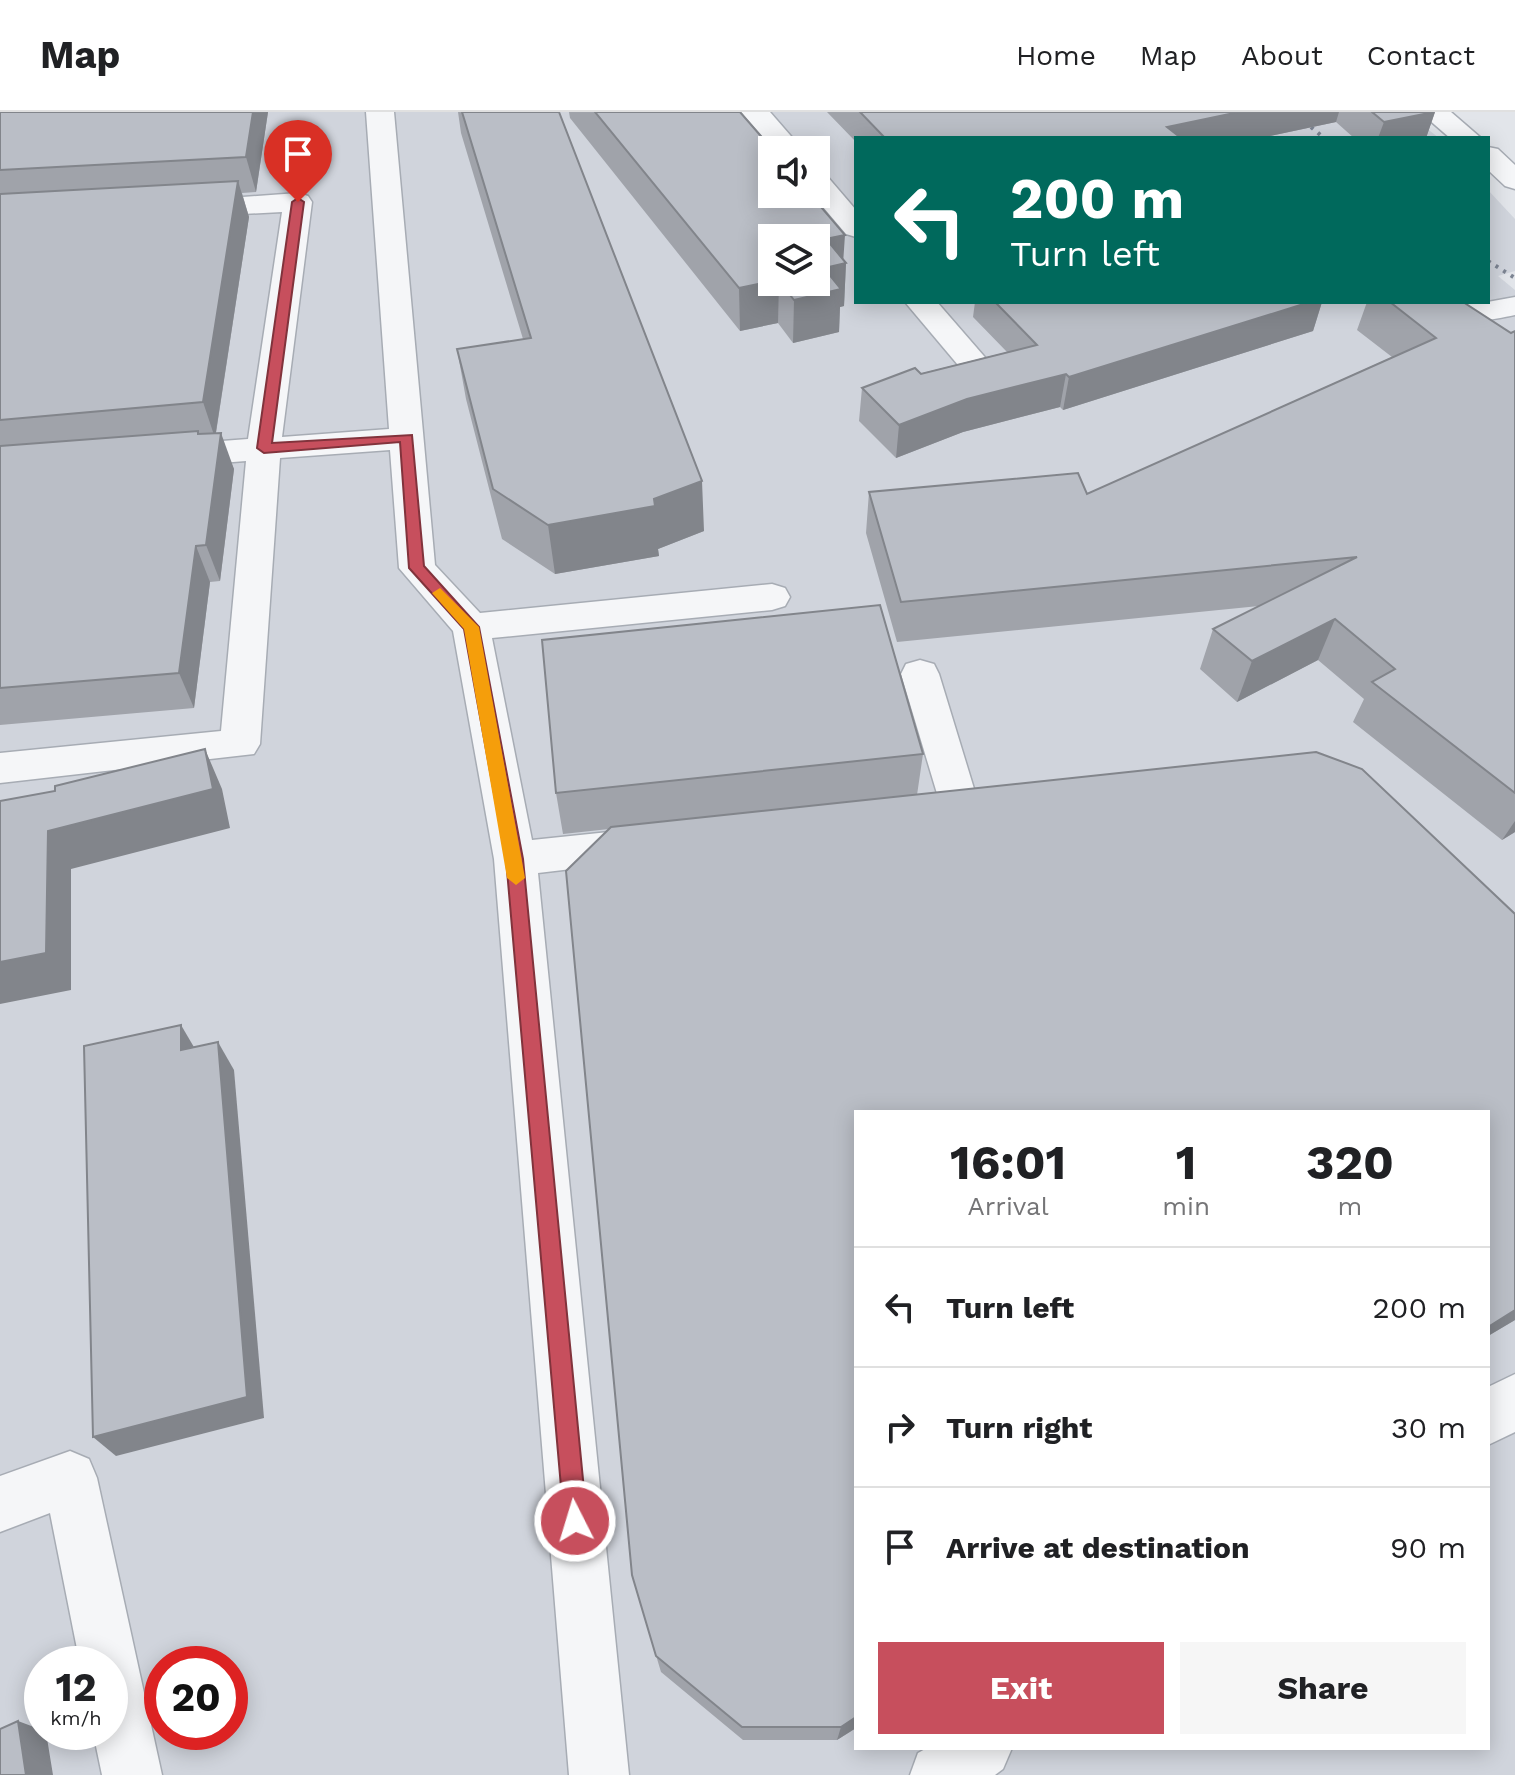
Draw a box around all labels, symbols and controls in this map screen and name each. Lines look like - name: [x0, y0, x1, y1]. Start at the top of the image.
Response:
- text: Map: [40, 33, 120, 77]
- text: Home: [1016, 39, 1096, 72]
- text: Map: [1140, 39, 1197, 72]
- text: About: [1241, 39, 1323, 72]
- text: Contact: [1367, 39, 1475, 72]
- pin: [264, 120, 332, 202]
- icon: arrive: [276, 132, 320, 176]
- map controls: [758, 136, 830, 296]
- button: sound: [758, 136, 830, 208]
- text: 200 m: [1010, 166, 1184, 232]
- icon: left: [878, 168, 982, 272]
- button: layers: [758, 224, 830, 296]
- text: Turn left: [1010, 233, 1160, 275]
- text: 16:01: [950, 1134, 1066, 1191]
- text: 1: [1176, 1134, 1197, 1191]
- text: 320: [1306, 1134, 1394, 1191]
- text: Arrival: [968, 1191, 1049, 1221]
- text: min: [1162, 1191, 1210, 1221]
- text: m: [1338, 1191, 1362, 1221]
- icon: left: [878, 1285, 922, 1329]
- text: Turn left: [946, 1290, 1074, 1325]
- text: 200 m: [1372, 1290, 1466, 1325]
- icon: right: [878, 1405, 922, 1449]
- text: Turn right: [946, 1410, 1092, 1445]
- text: 30 m: [1391, 1410, 1466, 1445]
- position arrow: [533, 1479, 617, 1563]
- icon: arrive: [878, 1525, 922, 1569]
- text: Arrive at destination: [946, 1530, 1250, 1565]
- text: 90 m: [1390, 1530, 1466, 1565]
- button: Exit: [878, 1642, 1164, 1734]
- button: Share: [1180, 1642, 1466, 1734]
- speed limit sign: 20: [144, 1646, 248, 1750]
- text: 12: [55, 1664, 97, 1711]
- text: km/h: [50, 1706, 102, 1730]

